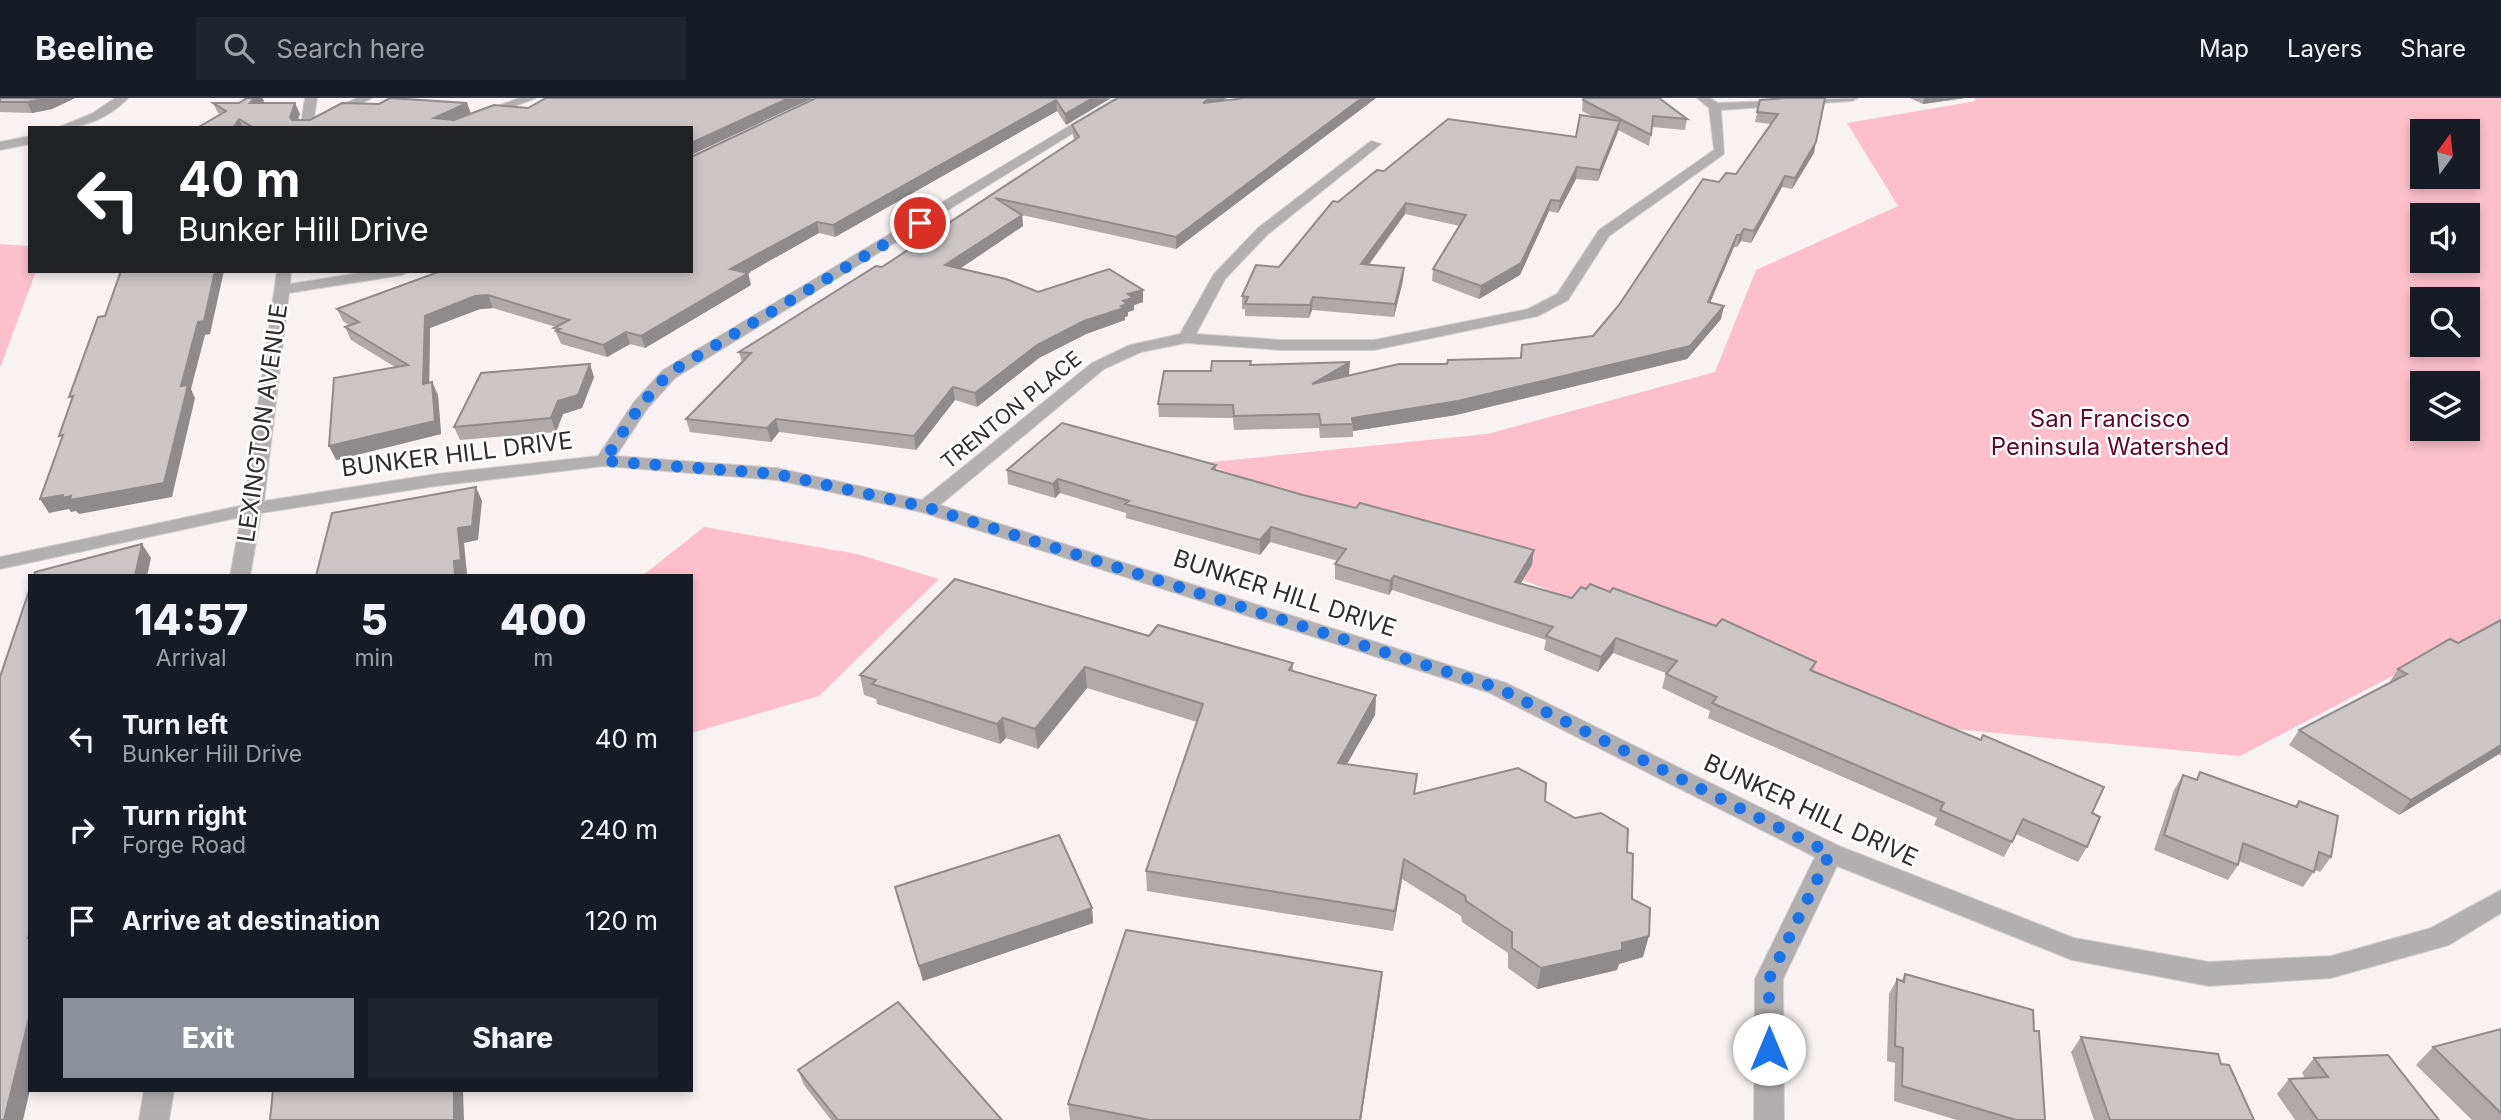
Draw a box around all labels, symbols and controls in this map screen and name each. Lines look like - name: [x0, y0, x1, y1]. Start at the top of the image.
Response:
- search box: [196, 17, 686, 80]
- text: Beeline: [35, 28, 154, 68]
- icon: search: [220, 29, 258, 67]
- text: Search here: [276, 33, 425, 64]
- text: Map: [2199, 34, 2249, 63]
- text: Layers: [2287, 34, 2362, 63]
- text: Share: [2400, 34, 2466, 63]
- north arrow: [2410, 119, 2480, 189]
- map controls: [2410, 119, 2480, 441]
- text: 40 m: [178, 150, 301, 209]
- icon: left: [63, 154, 154, 245]
- pin: [890, 193, 950, 253]
- button: sound: [2410, 203, 2480, 273]
- icon: arrive: [901, 204, 939, 242]
- text: Bunker Hill Drive: [178, 210, 429, 249]
- button: search: [2410, 287, 2480, 357]
- street label: LEXINGTON AVENUE: [231, 302, 293, 544]
- street label: TRENTON PLACE: [936, 346, 1086, 474]
- button: layers: [2410, 371, 2480, 441]
- park label: San Francisco Peninsula Watershed: [1991, 404, 2229, 461]
- street label: BUNKER HILL DRIVE: [340, 425, 574, 483]
- street label: BUNKER HILL DRIVE: [1170, 543, 1400, 643]
- text: 14:57: [134, 594, 248, 645]
- text: 5: [360, 594, 388, 645]
- text: 400: [500, 594, 587, 645]
- text: Arrival: [156, 644, 227, 672]
- text: min: [354, 644, 394, 672]
- text: m: [533, 644, 553, 672]
- text: Turn left: [122, 709, 228, 740]
- icon: left: [63, 720, 101, 758]
- text: 40 m: [595, 723, 658, 754]
- text: Bunker Hill Drive: [122, 740, 302, 768]
- street label: BUNKER HILL DRIVE: [1699, 748, 1923, 872]
- text: Turn right: [122, 800, 247, 831]
- icon: right: [63, 811, 101, 849]
- text: 240 m: [579, 814, 658, 845]
- text: Forge Road: [122, 831, 246, 859]
- icon: arrive: [63, 902, 101, 940]
- text: Arrive at destination: [122, 905, 381, 936]
- text: 120 m: [585, 905, 658, 936]
- button: Exit: [63, 998, 354, 1078]
- button: Share: [368, 998, 658, 1078]
- position arrow: [1732, 1012, 1806, 1086]

